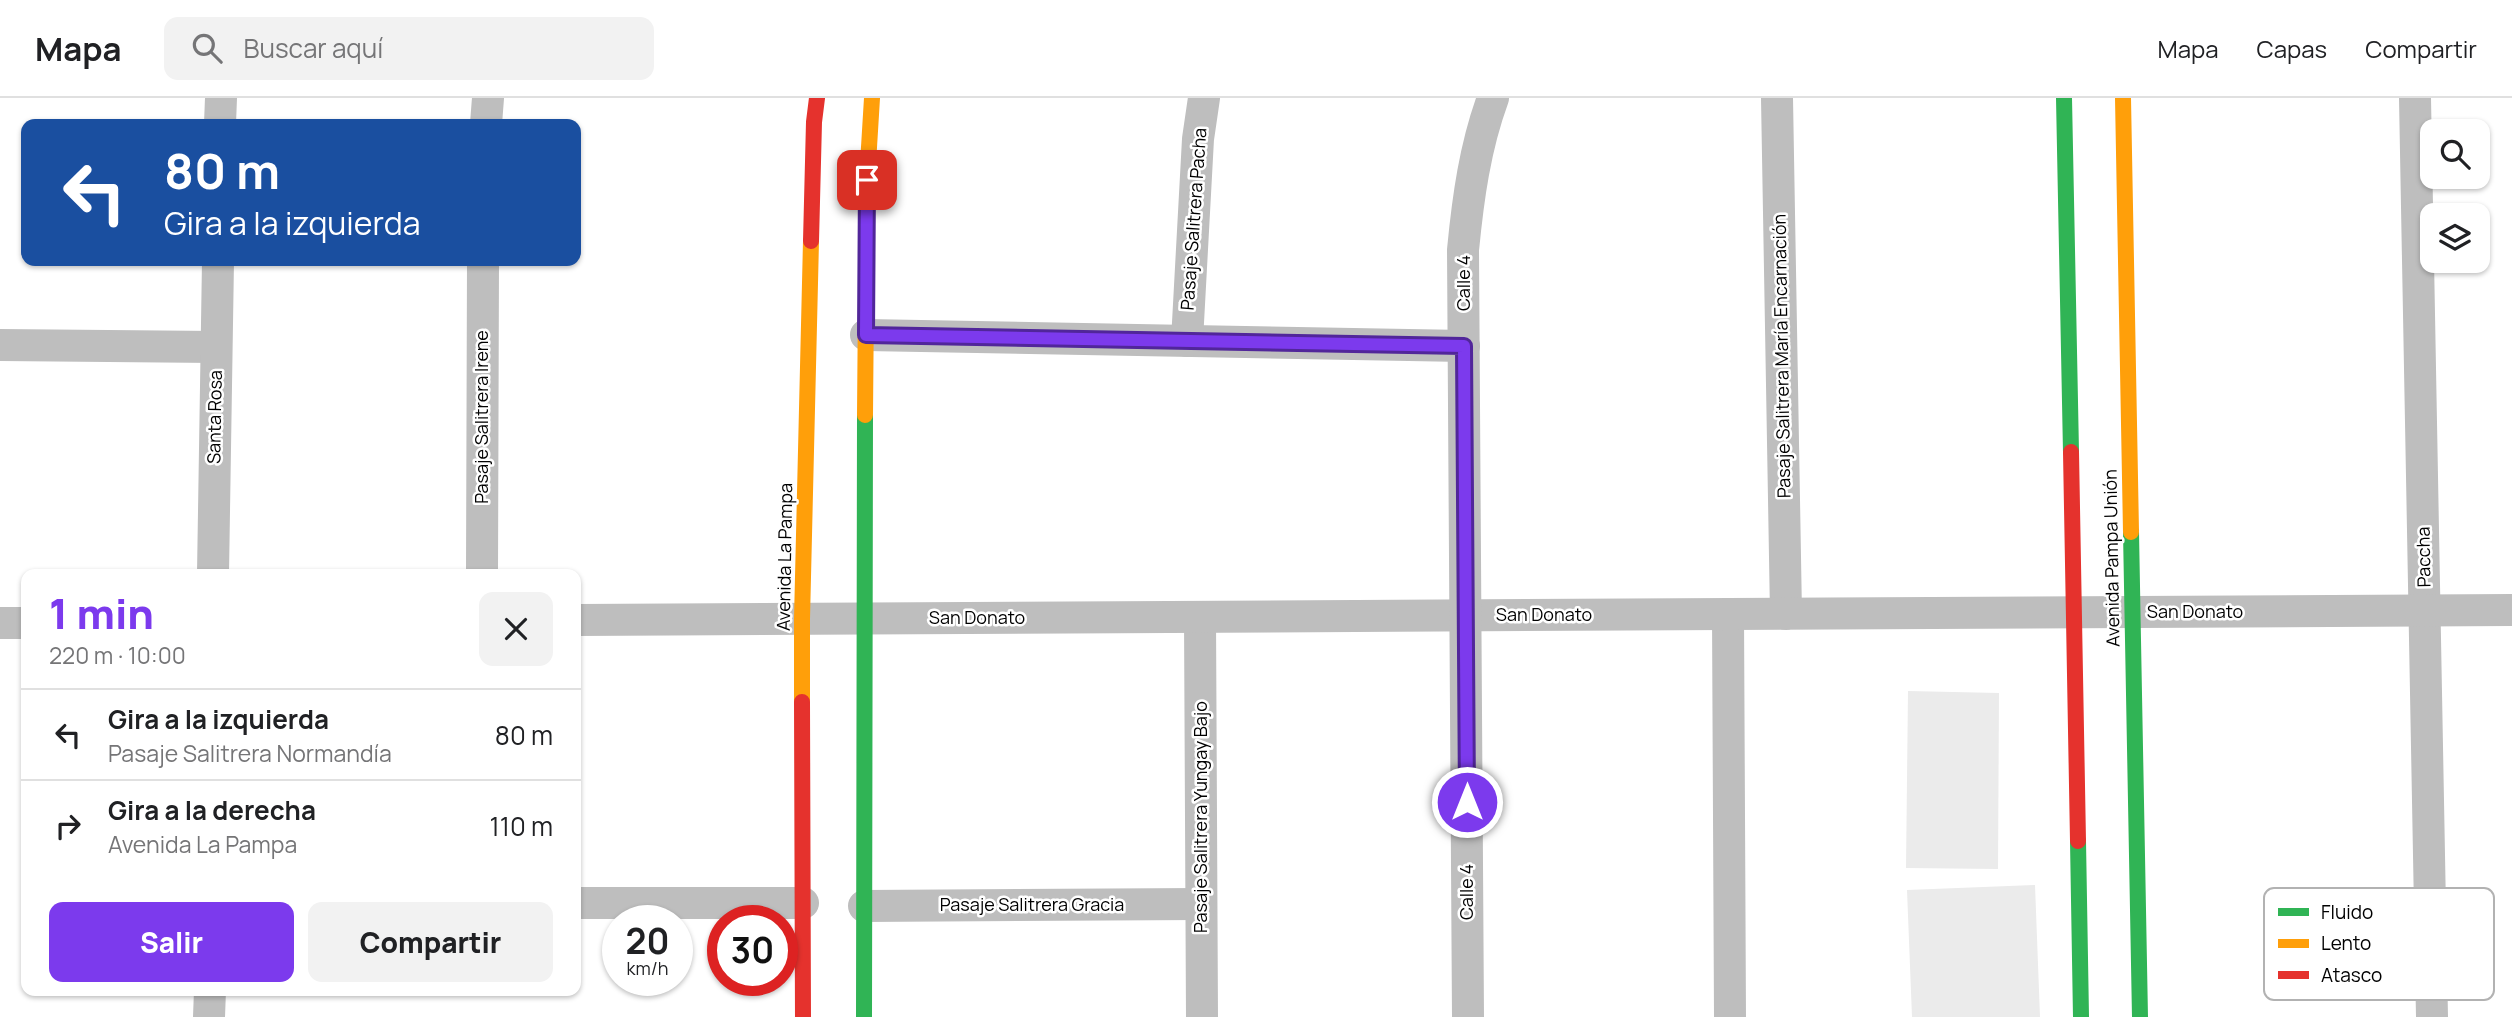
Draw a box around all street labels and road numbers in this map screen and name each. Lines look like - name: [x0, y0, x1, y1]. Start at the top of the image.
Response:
- street label: Pasaje Salitrera Pacha: [1175, 127, 1211, 311]
- street label: Pasaje Salitrera María Encarnación: [1767, 214, 1795, 498]
- street label: Calle 4: [1451, 255, 1475, 311]
- street label: Pasaje Salitrera Irene: [469, 330, 493, 504]
- street label: Santa Rosa: [201, 370, 227, 464]
- street label: Avenida Pampa Unión: [2097, 469, 2125, 647]
- street label: Avenida La Pampa: [771, 483, 797, 631]
- street label: Paccha: [2410, 526, 2436, 588]
- street label: San Donato: [2147, 599, 2243, 623]
- street label: San Donato: [1496, 602, 1592, 626]
- street label: San Donato: [929, 605, 1025, 629]
- street label: Pasaje Salitrera Yungay Bajo: [1188, 701, 1212, 933]
- street label: Calle 4: [1454, 864, 1478, 920]
- street label: Pasaje Salitrera Gracia: [940, 892, 1124, 916]

